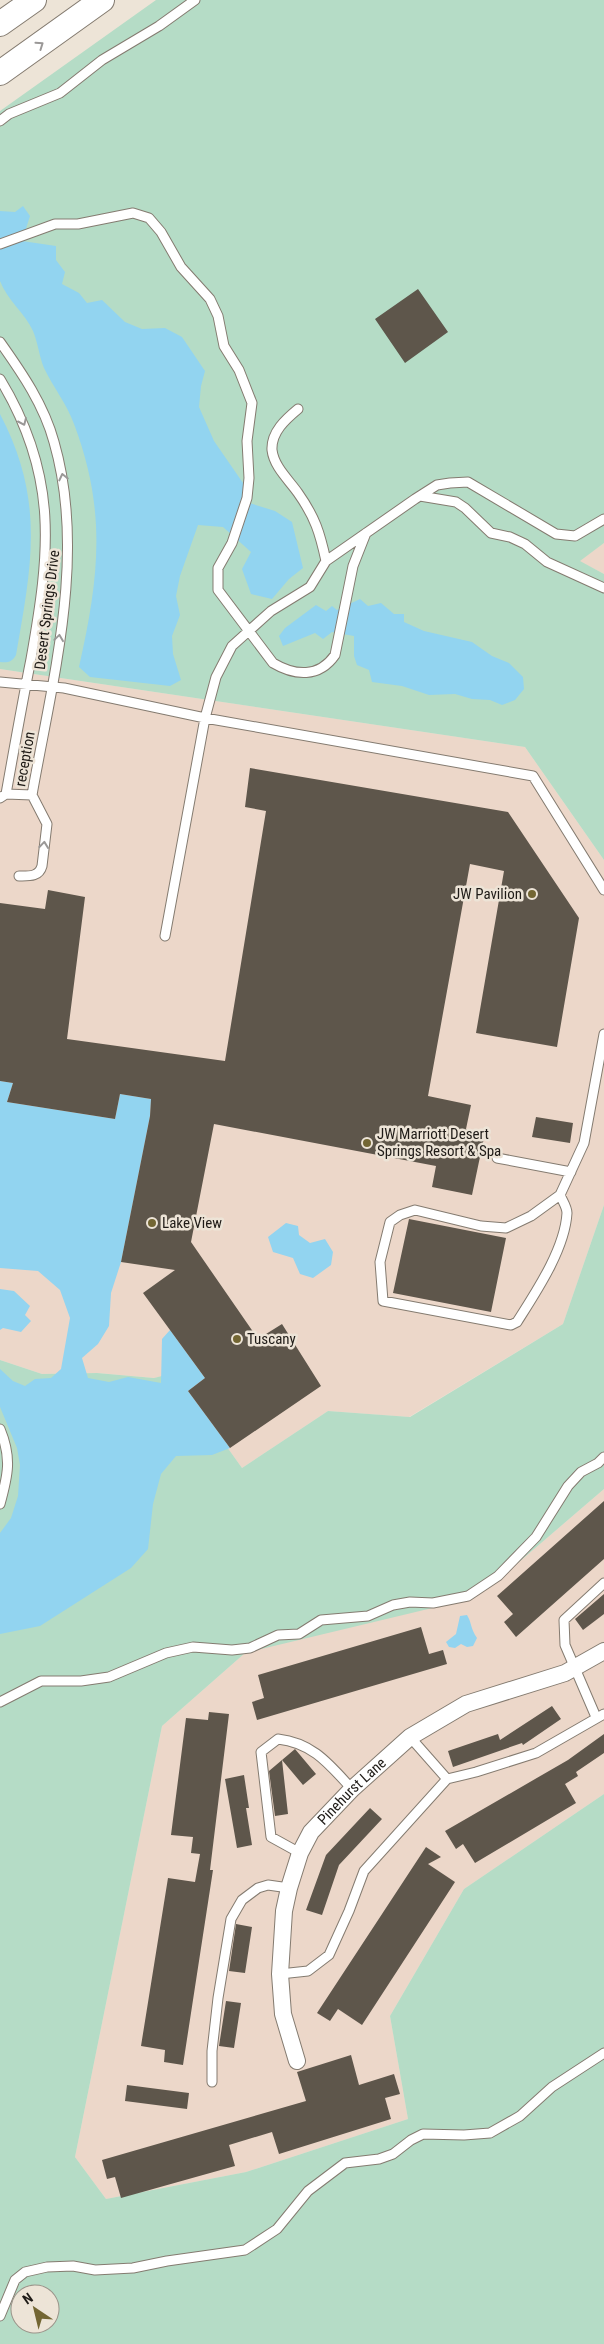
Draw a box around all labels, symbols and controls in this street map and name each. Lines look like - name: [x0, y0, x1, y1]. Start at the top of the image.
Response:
- one-way arrow: [34, 42, 44, 51]
- one-way arrow: [16, 417, 27, 426]
- one-way arrow: [58, 472, 69, 481]
- street label: Desert Springs Drive: [31, 549, 63, 671]
- one-way arrow: [53, 634, 63, 643]
- street label: reception: [11, 730, 39, 788]
- one-way arrow: [38, 841, 49, 849]
- place label: JW Pavilion: [453, 885, 522, 903]
- marker: JW Pavilion: [526, 888, 538, 900]
- place label: JW Marriott Desert Springs Resort & Spa: [377, 1125, 501, 1160]
- marker: JW Marriott Desert Springs Resort & Spa: [361, 1137, 373, 1149]
- place label: Lake View: [162, 1214, 222, 1232]
- marker: Lake View: [146, 1217, 158, 1229]
- place label: Tuscany: [247, 1330, 296, 1348]
- marker: Tuscany: [231, 1333, 243, 1345]
- street label: Pinehurst Lane: [314, 1754, 390, 1828]
- north arrow: [10, 2284, 60, 2334]
- text: N: [19, 2289, 36, 2307]

